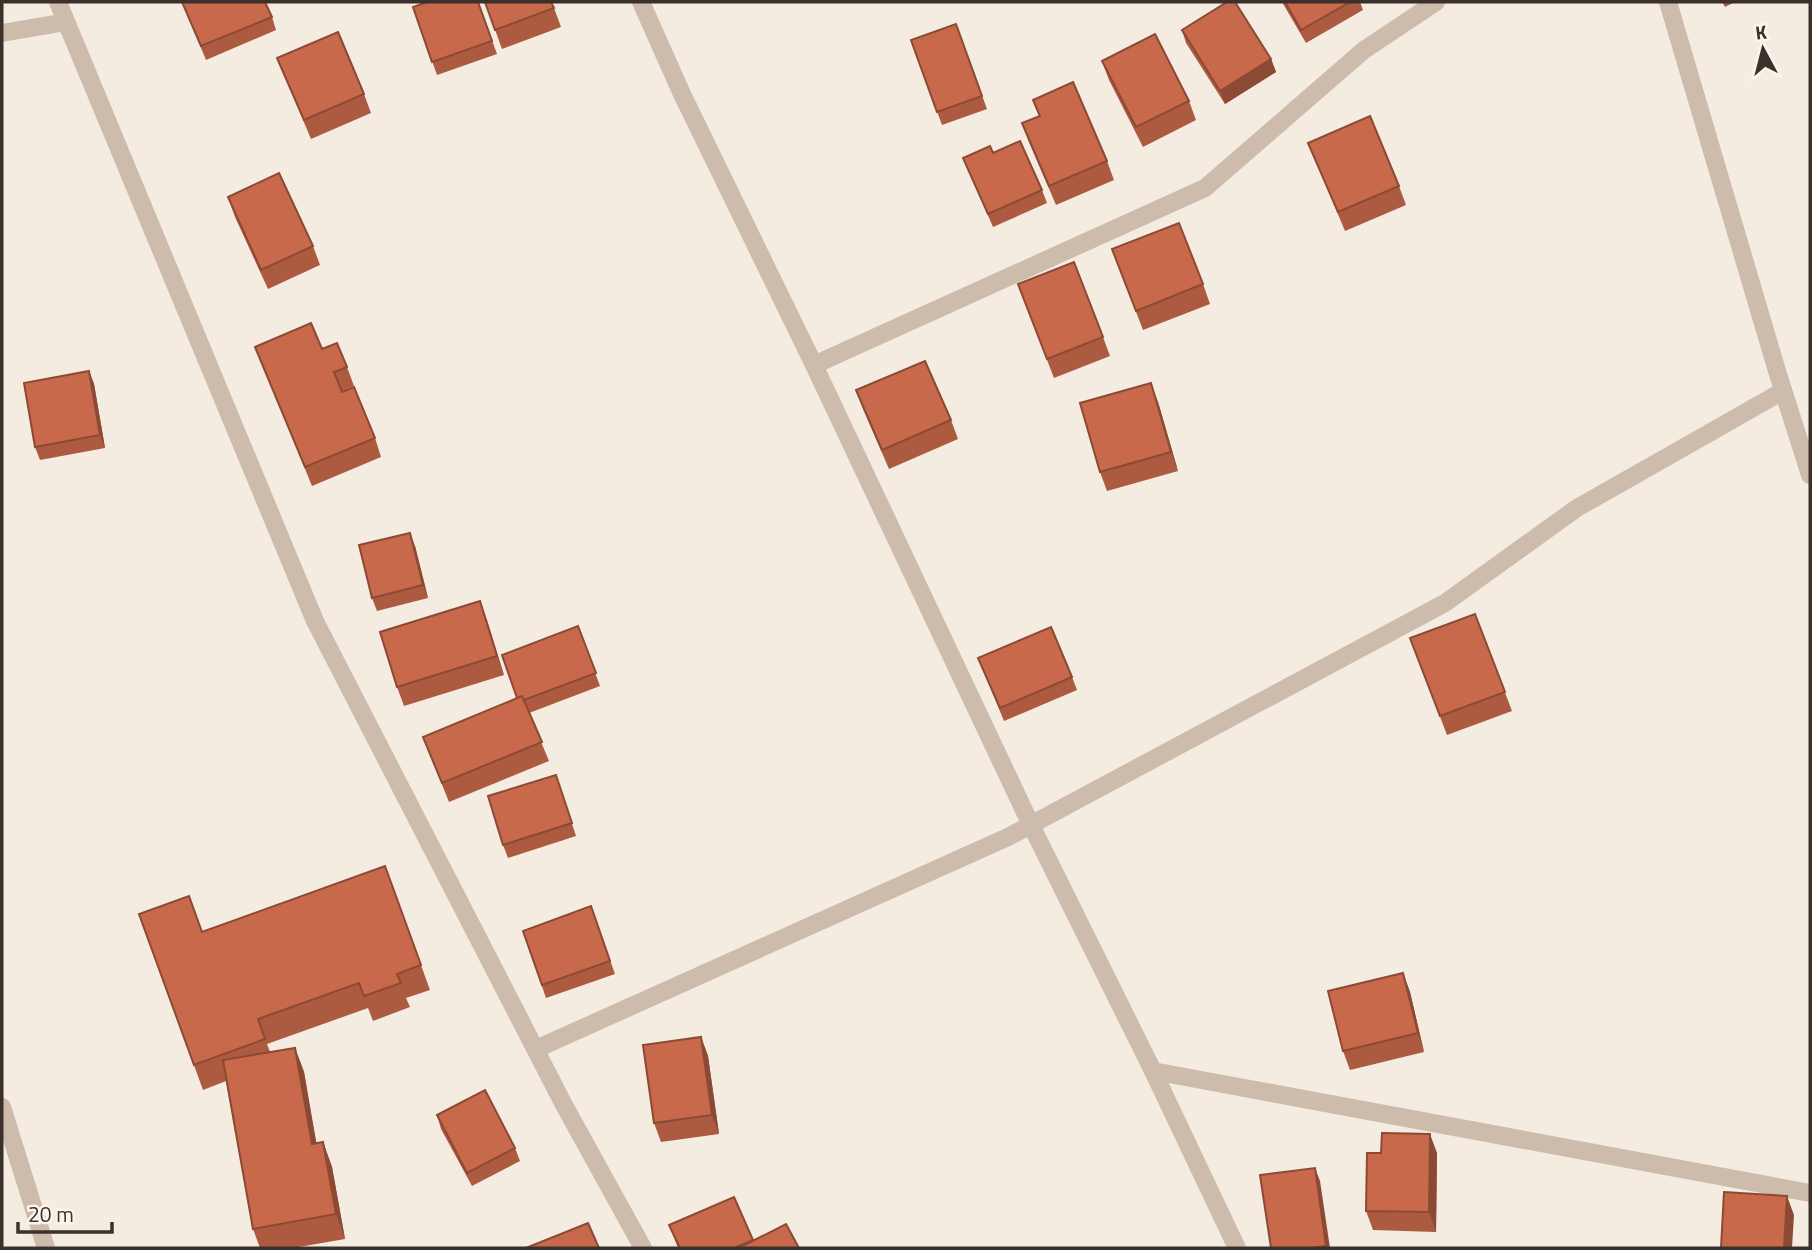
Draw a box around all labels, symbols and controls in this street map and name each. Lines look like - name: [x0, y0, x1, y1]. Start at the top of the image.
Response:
- north arrow: [1728, 14, 1798, 84]
- text: K: [1754, 17, 1768, 47]
- scale bar: [18, 1190, 112, 1234]
- text: 20 m: [28, 1198, 74, 1230]

